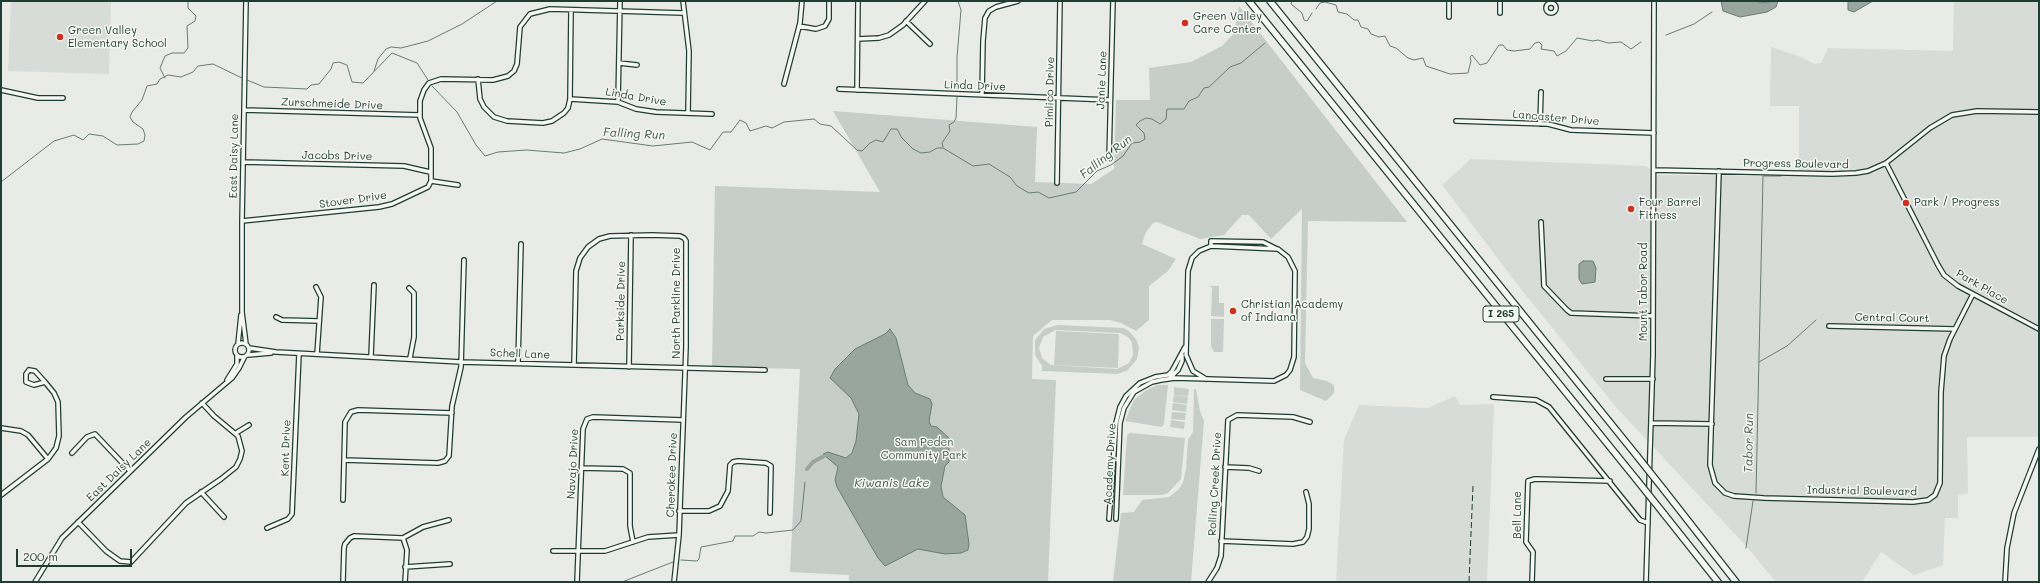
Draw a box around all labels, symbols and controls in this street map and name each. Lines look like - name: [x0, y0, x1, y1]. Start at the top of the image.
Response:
- place label: Green Valley Care Center: [1193, 10, 1262, 36]
- marker: Green Valley Care Center: [1180, 18, 1190, 28]
- place label: Green Valley Elementary School: [68, 24, 167, 50]
- marker: Green Valley Elementary School: [55, 32, 65, 42]
- street label: Janie Lane: [1094, 51, 1110, 109]
- street label: Pimlico Drive: [1043, 57, 1057, 127]
- street label: Linda Drive: [944, 78, 1006, 94]
- street label: Linda Drive: [604, 85, 668, 109]
- street label: Zurschmeide Drive: [281, 96, 383, 112]
- street label: Lancaster Drive: [1512, 108, 1600, 128]
- street label: East Daisy Lane: [227, 113, 241, 199]
- water label: Falling Run: [603, 125, 665, 143]
- water label: Falling Run: [1077, 132, 1135, 182]
- street label: Jacobs Drive: [301, 149, 373, 163]
- street label: Progress Boulevard: [1743, 156, 1849, 172]
- street label: Stover Drive: [318, 189, 388, 211]
- place label: Four Barrel Fitness: [1639, 196, 1701, 222]
- place label: Park / Progress: [1914, 196, 2000, 210]
- marker: Park / Progress: [1901, 198, 1911, 208]
- marker: Four Barrel Fitness: [1626, 204, 1636, 214]
- street label: Mount Tabor Road: [1637, 243, 1651, 341]
- street label: North Parkline Drive: [670, 247, 684, 359]
- street label: Parkside Drive: [614, 261, 628, 341]
- street label: Park Place: [1954, 267, 2010, 307]
- place label: Christian Academy of Indiana: [1241, 298, 1343, 324]
- marker: Christian Academy of Indiana: [1228, 306, 1238, 316]
- road number: I 265: [1483, 306, 1519, 322]
- street label: Central Court: [1854, 311, 1930, 325]
- street label: Schell Lane: [490, 346, 550, 362]
- water label: Tabor Run: [1741, 413, 1757, 473]
- street label: Kent Drive: [278, 419, 294, 477]
- street label: Academy Drive: [1101, 423, 1119, 505]
- street label: Navajo Drive: [565, 428, 581, 500]
- street label: Cherokee Drive: [664, 432, 680, 518]
- street label: Rolling Creek Drive: [1206, 432, 1224, 536]
- street label: East Daisy Lane: [84, 436, 154, 504]
- park label: Sam Peden Community Park: [881, 436, 967, 462]
- water label: Kiwanis Lake: [854, 476, 930, 490]
- street label: Industrial Boulevard: [1807, 483, 1917, 499]
- street label: Bell Lane: [1511, 491, 1525, 539]
- scale bar: [18, 541, 134, 567]
- text: 200 m: [23, 548, 58, 564]

